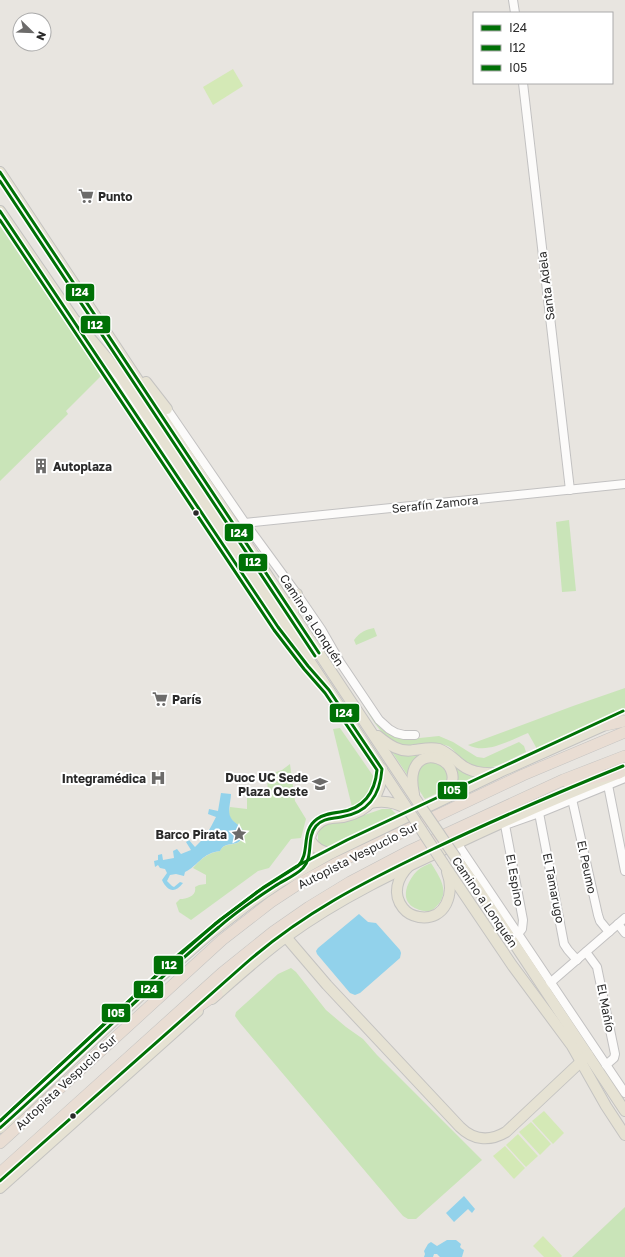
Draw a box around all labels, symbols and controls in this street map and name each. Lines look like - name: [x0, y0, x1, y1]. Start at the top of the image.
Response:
- north arrow: [12, 12, 52, 52]
- legend: [473, 12, 613, 84]
- text: I24: [509, 20, 527, 35]
- text: N: [34, 30, 49, 42]
- text: I12: [509, 40, 526, 55]
- text: I05: [509, 60, 527, 75]
- supermarket icon: Punto: [77, 187, 95, 205]
- place label: Punto: [98, 189, 132, 204]
- street label: Santa Adela: [534, 251, 558, 321]
- line badge: I24: [65, 283, 95, 302]
- text: I24: [71, 285, 89, 298]
- line badge: I12: [80, 315, 111, 334]
- text: I12: [87, 318, 103, 331]
- building icon: Autoplaza: [32, 457, 50, 475]
- place label: Autoplaza: [53, 459, 112, 474]
- street label: Serafín Zamora: [391, 492, 479, 516]
- unlabelled marker: [191, 508, 201, 518]
- line badge: I24: [224, 523, 254, 542]
- text: I24: [230, 526, 248, 539]
- line badge: I12: [238, 553, 268, 572]
- text: I12: [245, 555, 261, 568]
- street label: Camino a Lonquén: [277, 571, 347, 669]
- supermarket icon: París: [151, 690, 169, 708]
- place label: París: [172, 692, 202, 707]
- line badge: I24: [329, 703, 360, 723]
- text: I24: [335, 706, 353, 719]
- hospital icon: Integramédica: [149, 769, 167, 787]
- place label: Duoc UC Sede Plaza Oeste: [225, 770, 308, 799]
- place label: Integramédica: [62, 771, 146, 786]
- school or university icon: Duoc UC Sede Plaza Oeste: [311, 775, 329, 793]
- line badge: I05: [437, 781, 468, 800]
- text: I05: [443, 783, 461, 796]
- street label: Autopista Vespucio Sur: [295, 818, 421, 892]
- place icon: Barco Pirata: [230, 825, 248, 843]
- place label: Barco Pirata: [155, 827, 227, 842]
- street label: El Peumo: [574, 839, 600, 895]
- street label: El Tamarugo: [540, 852, 568, 924]
- street label: El Espino: [503, 853, 527, 907]
- street label: Camino a Lonquén: [449, 854, 521, 950]
- line badge: I12: [153, 955, 184, 975]
- text: I12: [161, 958, 177, 971]
- line badge: I24: [133, 980, 164, 999]
- text: I24: [140, 982, 158, 995]
- street label: El Mañío: [594, 982, 618, 1034]
- line badge: I05: [101, 1003, 131, 1023]
- text: I05: [107, 1006, 125, 1019]
- street label: Autopista Vespucio Sur: [12, 1031, 120, 1133]
- unlabelled marker: [68, 1111, 78, 1121]

